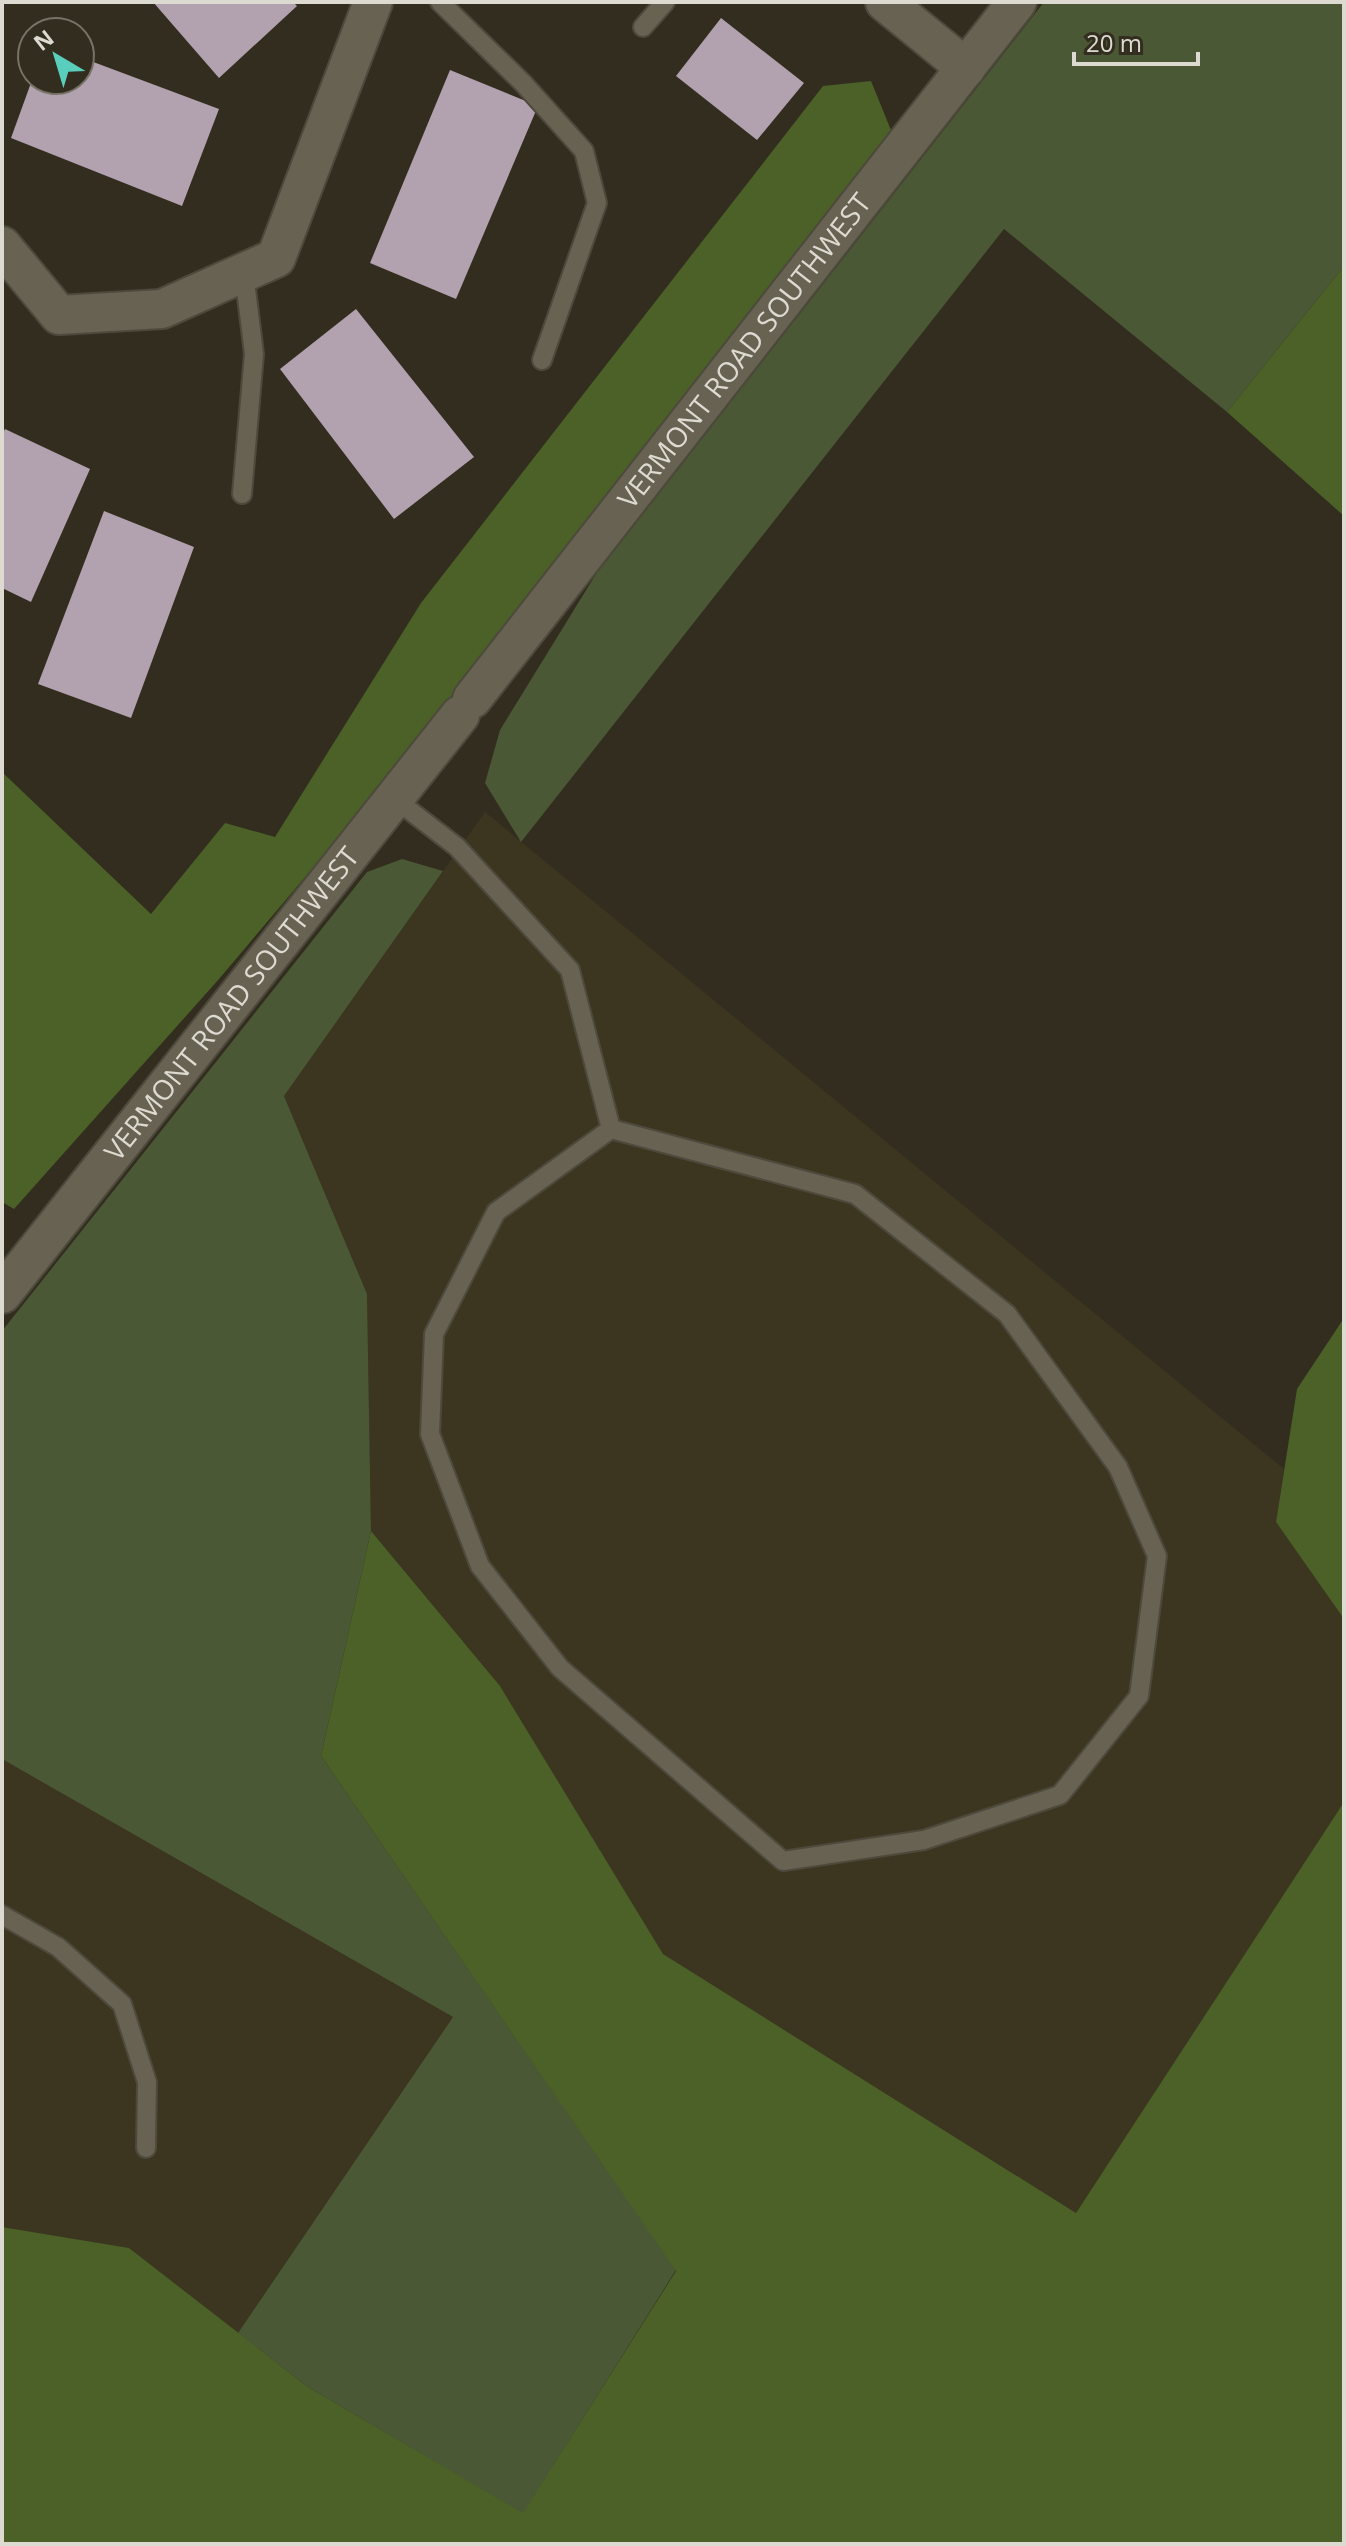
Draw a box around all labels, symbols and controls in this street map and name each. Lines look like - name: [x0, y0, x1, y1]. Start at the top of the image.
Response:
- north arrow: [16, 16, 96, 96]
- scale bar: [1074, 16, 1198, 66]
- text: N: [27, 22, 59, 57]
- text: 20 m: [1086, 26, 1142, 59]
- street label: VERMONT ROAD SOUTHWEST: [608, 184, 879, 516]
- street label: VERMONT ROAD SOUTHWEST: [95, 838, 367, 1168]

